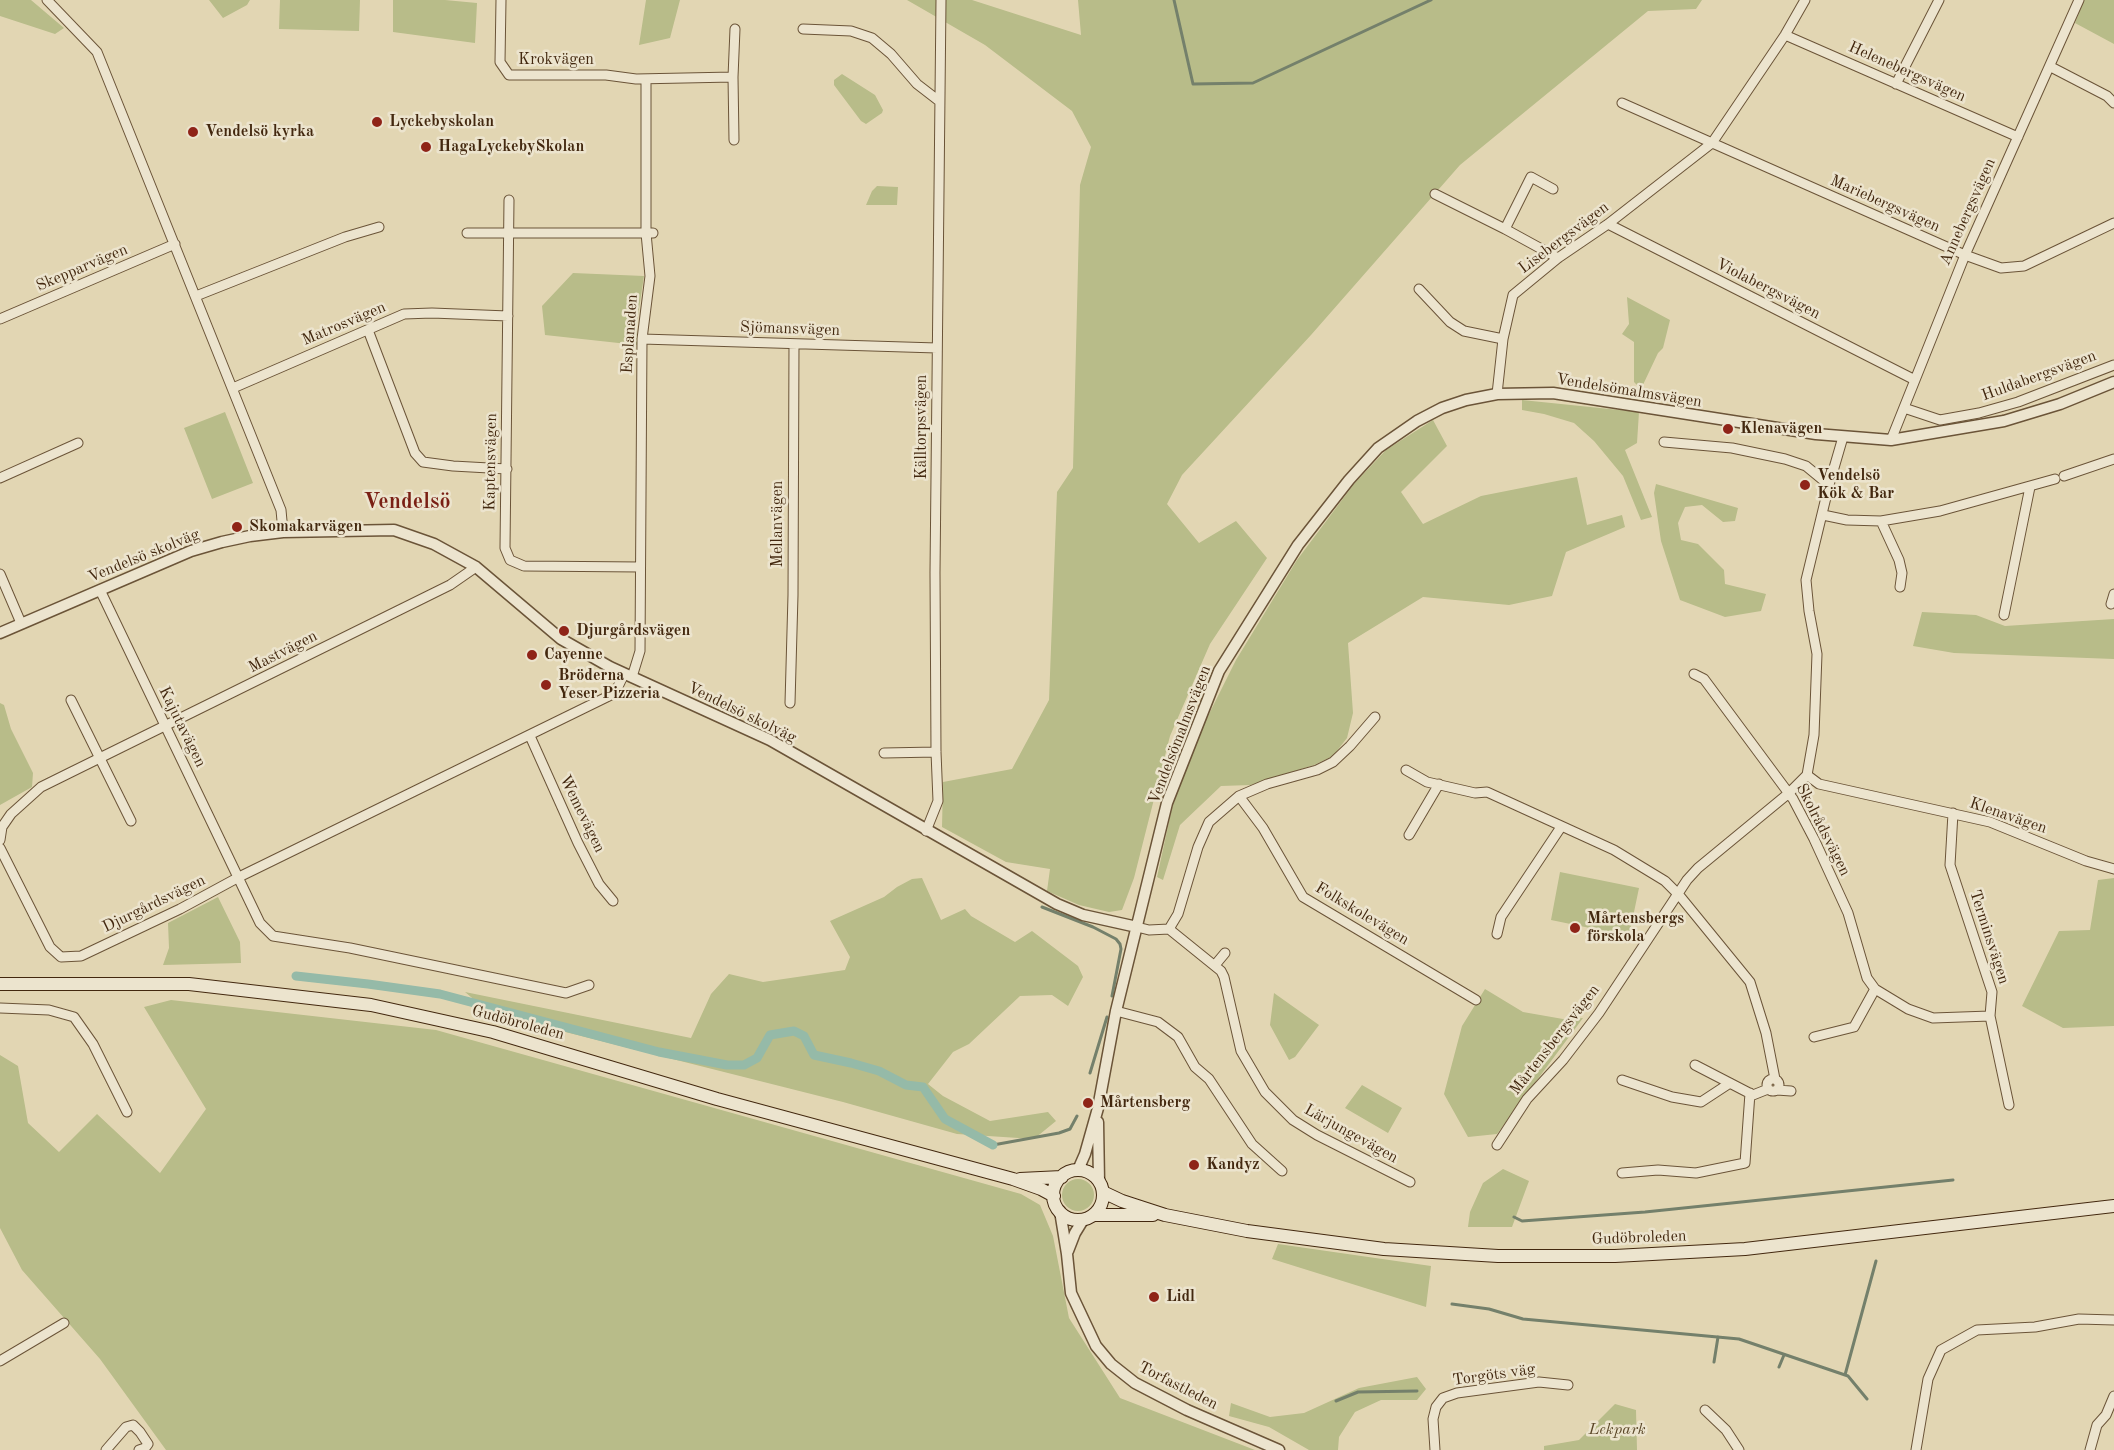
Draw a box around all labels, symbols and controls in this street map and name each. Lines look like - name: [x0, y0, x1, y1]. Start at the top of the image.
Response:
- street label: Helenebergsvägen: [1845, 38, 1969, 106]
- street label: Krokvägen: [518, 50, 594, 70]
- place label: Lyckebyskolan: [389, 112, 494, 132]
- marker: Lyckebyskolan: [370, 115, 384, 129]
- place label: Vendelsö kyrka: [205, 122, 314, 142]
- marker: Vendelsö kyrka: [186, 125, 200, 139]
- place label: HagaLyckebySkolan: [438, 137, 584, 157]
- marker: HagaLyckebySkolan: [419, 140, 433, 154]
- street label: Annebergsvägen: [1936, 155, 2000, 269]
- street label: Mariebergsvägen: [1827, 171, 1943, 237]
- street label: Lisebergsvägen: [1515, 198, 1613, 278]
- street label: Skepparvägen: [33, 240, 131, 296]
- street label: Violabergsvägen: [1712, 254, 1824, 324]
- street label: Esplanaden: [618, 294, 642, 374]
- street label: Matrosvägen: [299, 298, 389, 350]
- street label: Sjömansvägen: [740, 318, 840, 340]
- street label: Huldabergsvägen: [1979, 346, 2099, 406]
- street label: Vendelsömalmsvägen: [1555, 370, 1703, 412]
- street label: Källtorpsvägen: [912, 375, 932, 479]
- street label: Kaptensvägen: [481, 413, 501, 511]
- place label: Klenavägen: [1740, 419, 1822, 439]
- marker: Klenavägen: [1721, 422, 1735, 436]
- place label: Vendelsö Kök & Bar: [1817, 466, 1894, 504]
- marker: Vendelsö Kök & Bar: [1798, 478, 1812, 492]
- street label: Mellanvägen: [768, 481, 788, 567]
- district label: Vendelsö: [363, 489, 451, 515]
- place label: Skomakarvägen: [249, 517, 362, 537]
- marker: Skomakarvägen: [230, 520, 244, 534]
- street label: Vendelsö skolväg: [85, 525, 203, 587]
- place label: Djurgårdsvägen: [576, 621, 690, 641]
- marker: Djurgårdsvägen: [557, 624, 571, 638]
- street label: Mastvägen: [245, 626, 321, 678]
- place label: Cayenne: [544, 645, 603, 665]
- marker: Cayenne: [525, 648, 539, 662]
- street label: Vendelsömalmsvägen: [1145, 663, 1215, 807]
- place label: Bröderna Yeser Pizzeria: [558, 666, 660, 704]
- marker: Bröderna Yeser Pizzeria: [539, 678, 553, 692]
- street label: Vendelsö skolväg: [684, 678, 800, 748]
- street label: Kajutavägen: [154, 683, 210, 771]
- street label: Wemevägen: [555, 772, 609, 856]
- street label: Skolrådsvägen: [1791, 781, 1855, 879]
- street label: Klenavägen: [1967, 794, 2049, 838]
- street label: Djurgårdsvägen: [99, 871, 209, 937]
- street label: Folkskolevägen: [1312, 878, 1412, 950]
- street label: Terminsvägen: [1965, 887, 2013, 987]
- place label: Mårtensbergs förskola: [1587, 909, 1684, 947]
- marker: Mårtensbergs förskola: [1568, 921, 1582, 935]
- street label: Mårtensbergsvägen: [1506, 981, 1604, 1099]
- street label: Gudöbroleden: [470, 1001, 566, 1045]
- place label: Mårtensberg: [1100, 1093, 1190, 1113]
- marker: Mårtensberg: [1081, 1096, 1095, 1110]
- street label: Lärjungevägen: [1301, 1100, 1401, 1168]
- place label: Kandyz: [1206, 1155, 1260, 1175]
- marker: Kandyz: [1187, 1158, 1201, 1172]
- street label: Gudöbroleden: [1591, 1227, 1687, 1249]
- place label: Lidl: [1166, 1287, 1195, 1307]
- marker: Lidl: [1147, 1290, 1161, 1304]
- street label: Torfastleden: [1135, 1358, 1221, 1414]
- street label: Torgöts väg: [1451, 1360, 1537, 1390]
- park label: Lekpark: [1588, 1420, 1646, 1440]

